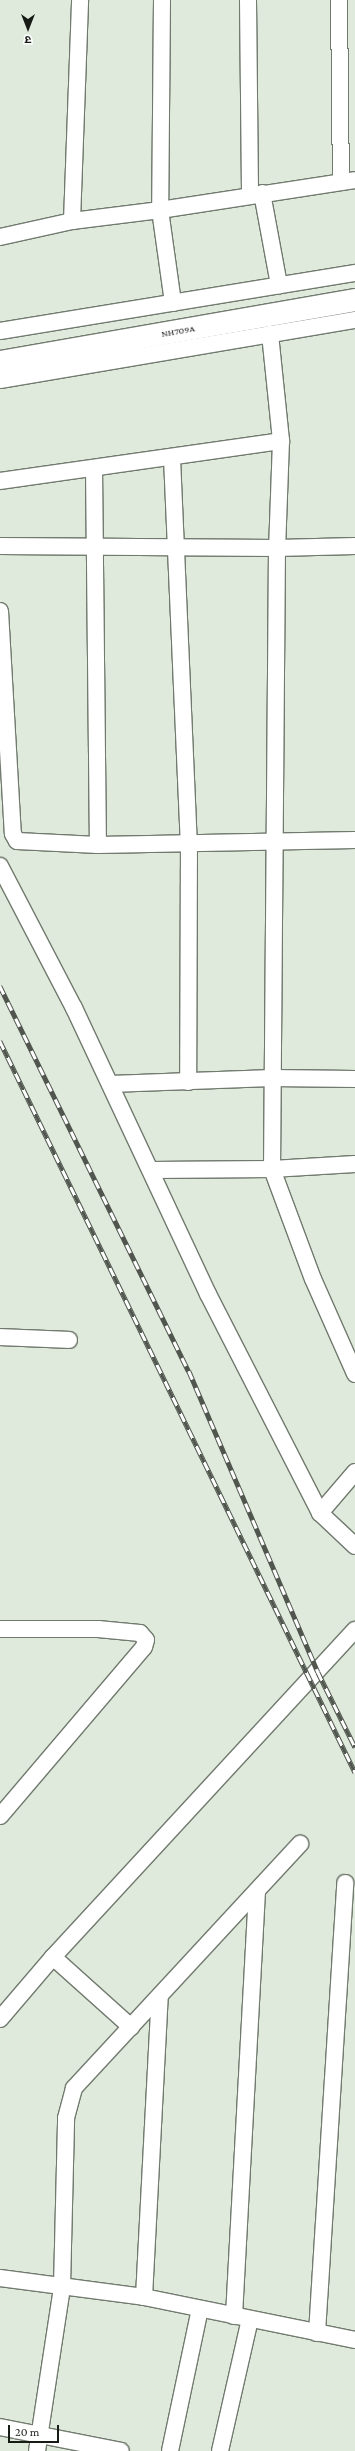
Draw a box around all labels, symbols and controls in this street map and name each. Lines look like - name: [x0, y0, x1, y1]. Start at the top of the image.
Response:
- north arrow: [8, 8, 48, 48]
- text: उ: [25, 34, 31, 46]
- street label: NH709A: [160, 322, 196, 340]
- scale bar: [10, 2417, 61, 2443]
- text: 20 m: [15, 2425, 39, 2439]

